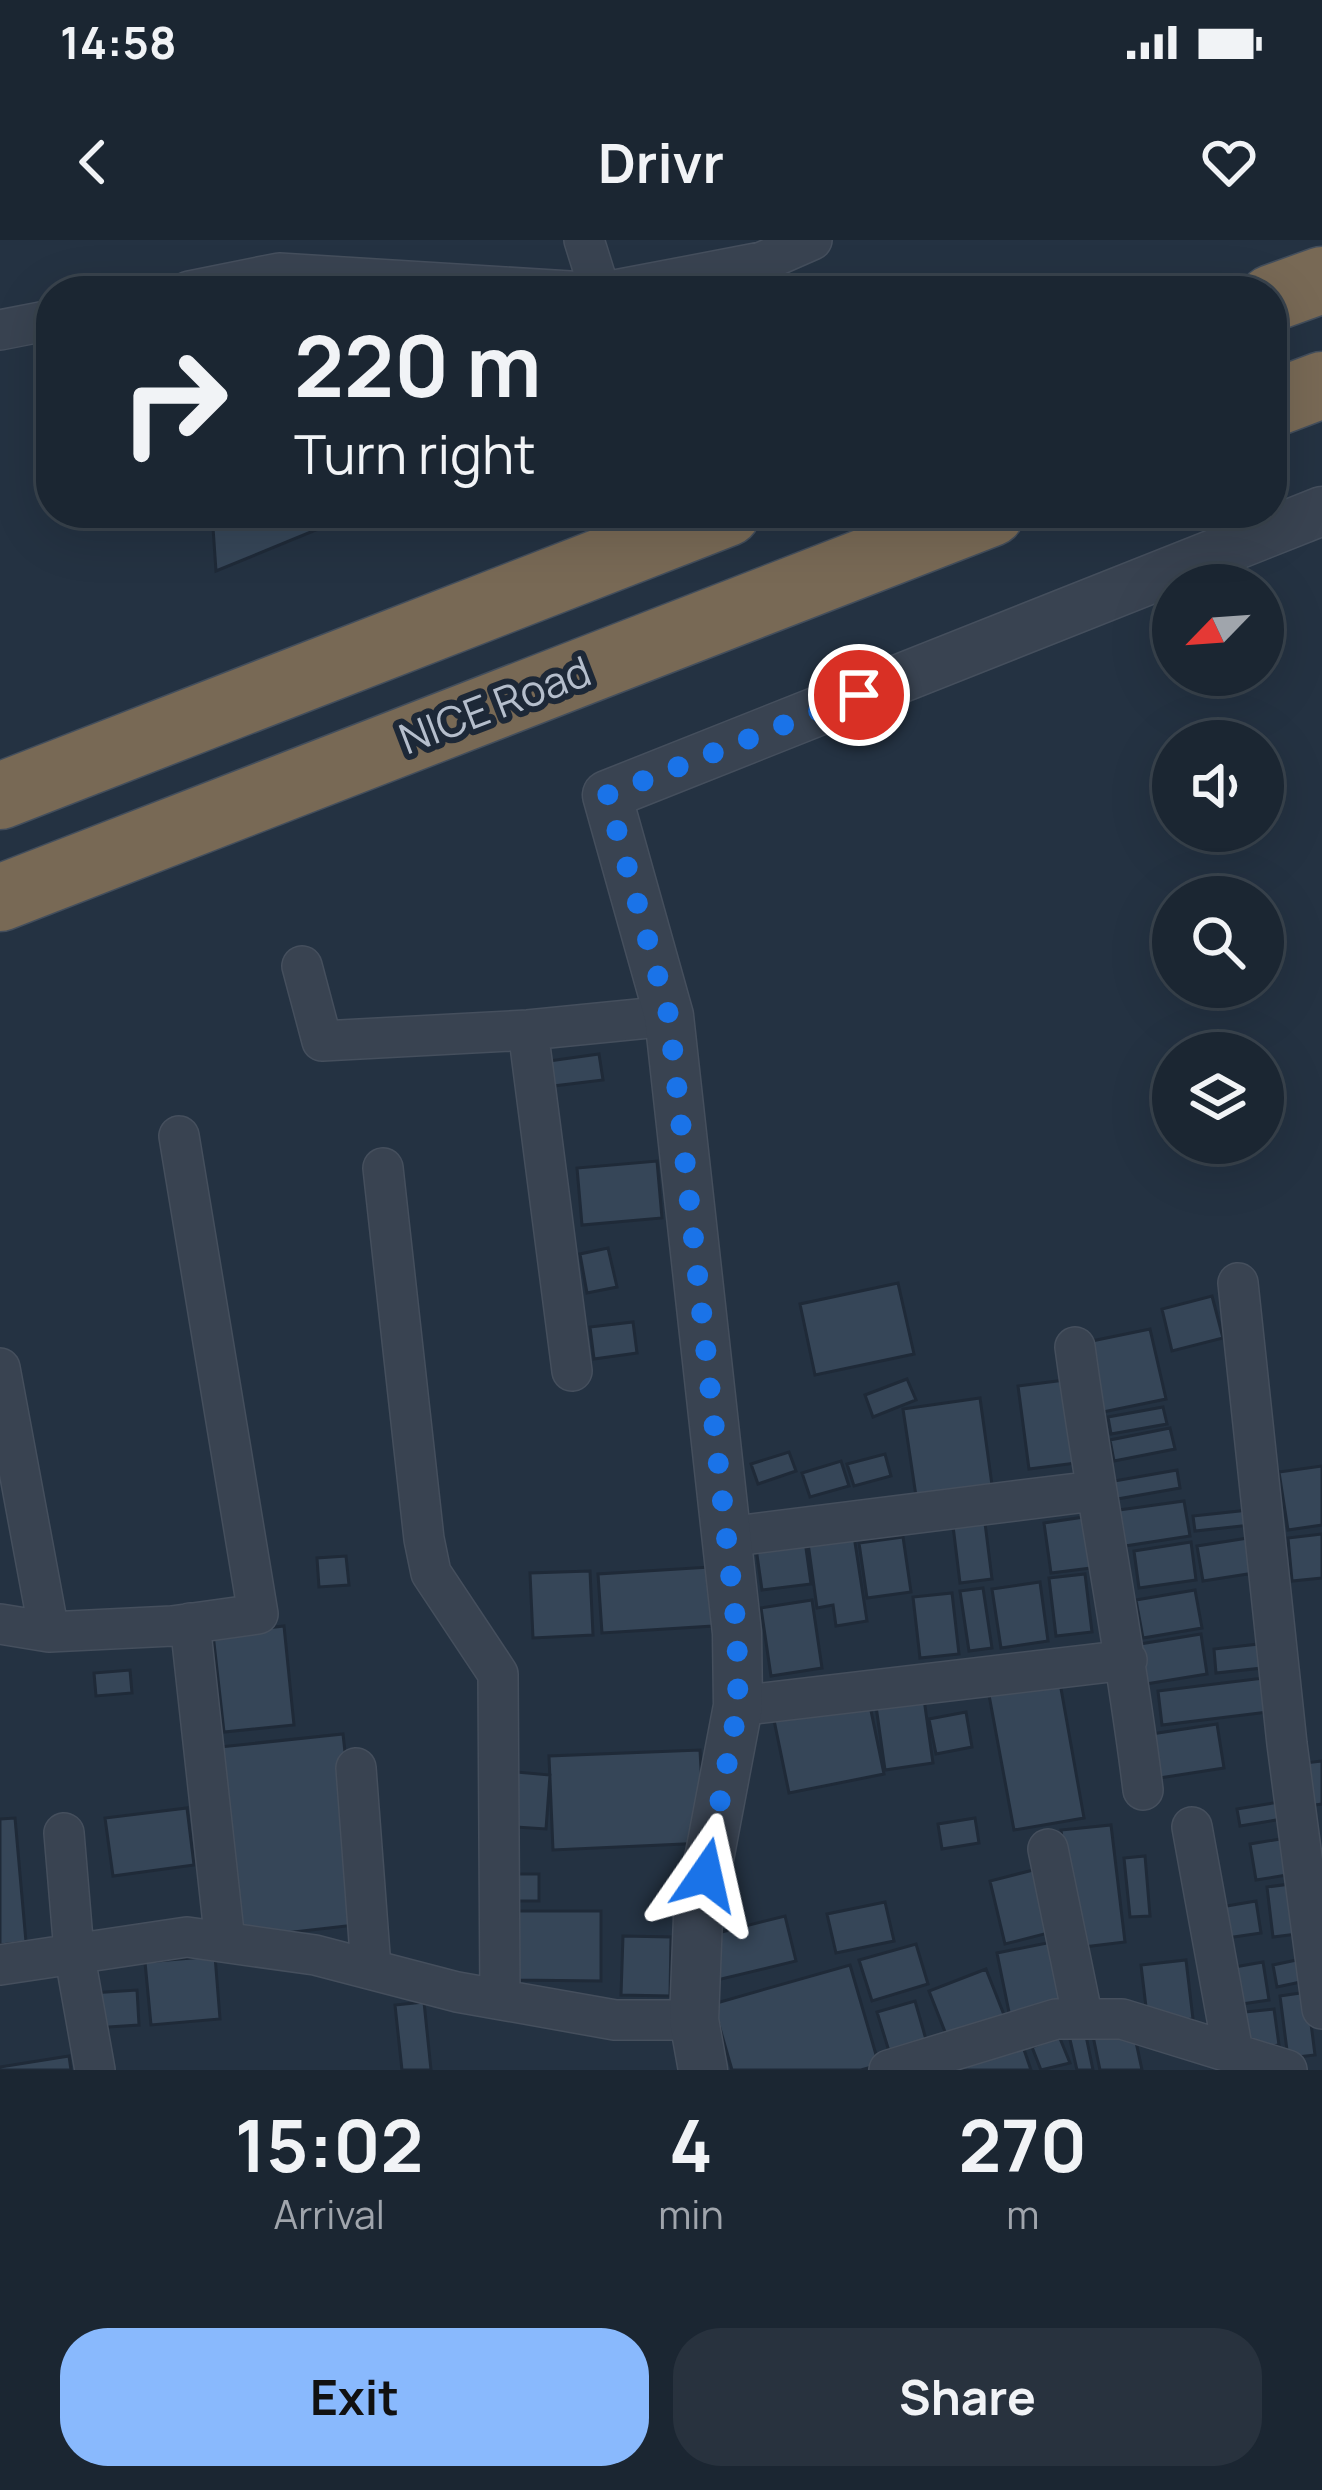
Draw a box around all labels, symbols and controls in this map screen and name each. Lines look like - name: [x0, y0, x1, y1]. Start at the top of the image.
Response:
- text: 14:58: [60, 11, 176, 73]
- text: Drivr: [598, 125, 724, 199]
- icon: back: [60, 129, 126, 195]
- icon: heart: [1196, 129, 1262, 195]
- text: 220 m: [294, 307, 542, 422]
- icon: right: [96, 324, 252, 480]
- text: Turn right: [294, 416, 536, 490]
- north arrow: [1152, 564, 1284, 696]
- map controls: [1152, 564, 1284, 1164]
- street label: NICE Road: [391, 641, 599, 767]
- pin: [808, 644, 910, 746]
- icon: arrive: [826, 662, 892, 728]
- button: sound: [1152, 720, 1284, 852]
- button: search: [1152, 876, 1284, 1008]
- button: layers: [1152, 1032, 1284, 1164]
- position arrow: [643, 1812, 769, 1938]
- text: 15:02: [235, 2095, 423, 2194]
- text: 4: [669, 2095, 713, 2194]
- text: 270: [958, 2095, 1087, 2194]
- text: Arrival: [273, 2187, 385, 2241]
- text: min: [658, 2187, 724, 2241]
- text: m: [1006, 2187, 1039, 2241]
- button: Exit: [60, 2328, 649, 2466]
- button: Share: [673, 2328, 1262, 2466]

